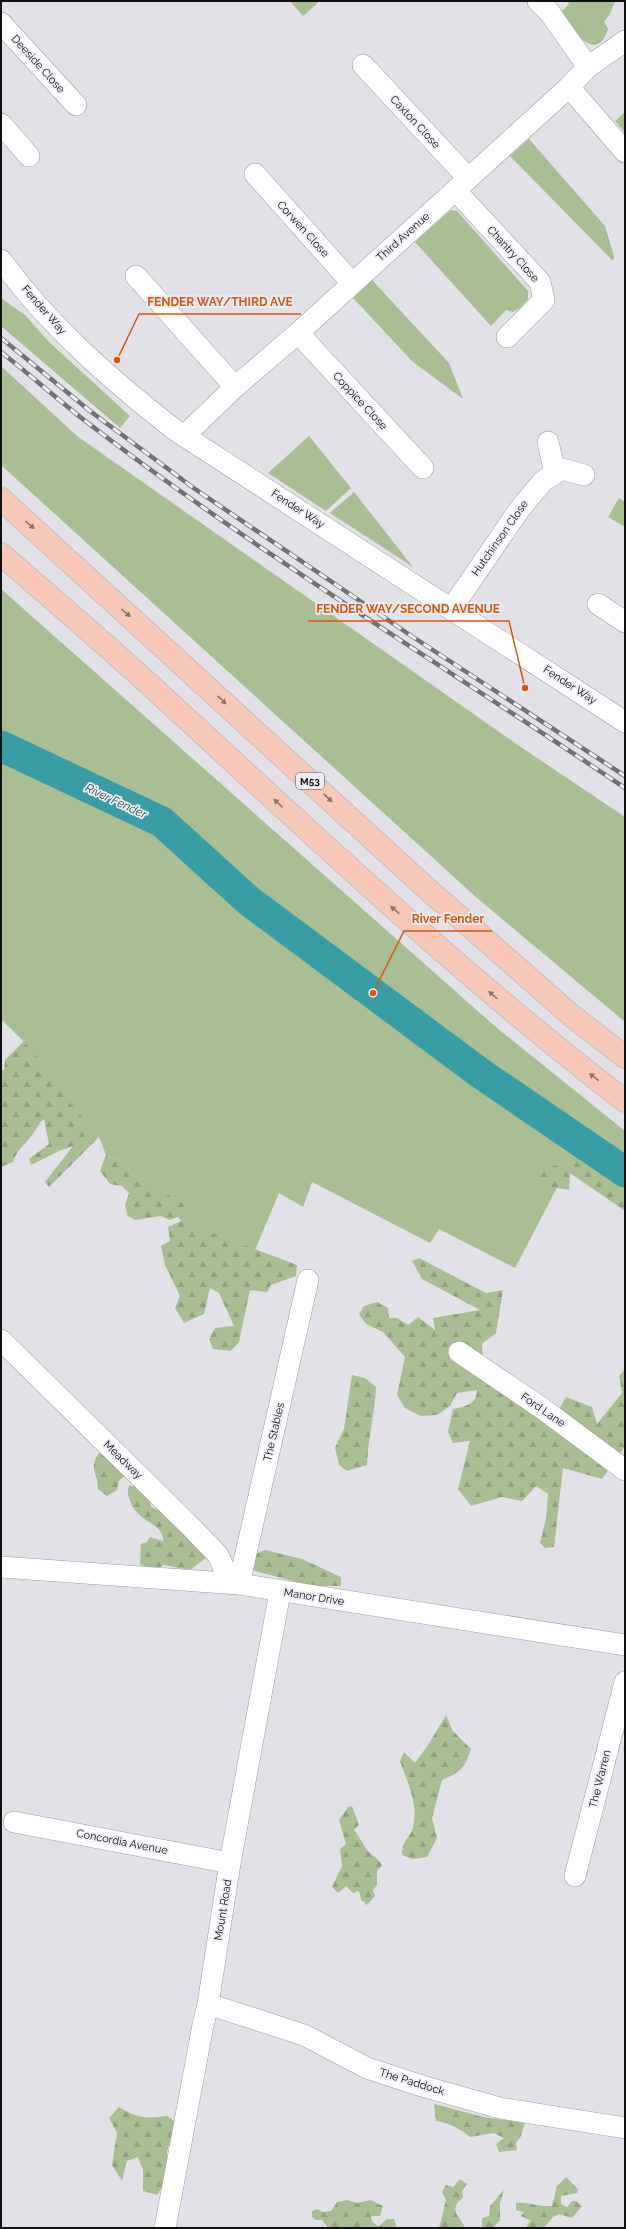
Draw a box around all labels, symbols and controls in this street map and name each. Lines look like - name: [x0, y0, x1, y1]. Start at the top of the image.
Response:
- street label: Deeside Close: [9, 32, 68, 96]
- street label: Caxton Close: [387, 93, 443, 151]
- street label: Corwen Close: [274, 198, 332, 260]
- street label: Third Avenue: [374, 209, 433, 264]
- street label: Chantry Close: [484, 223, 542, 285]
- street label: Fender Way: [19, 283, 69, 337]
- callout: FENDER WAY/THIRD AVE: [139, 290, 301, 314]
- text: FENDER WAY/THIRD AVE: [147, 295, 293, 309]
- street label: Coppice Close: [330, 369, 390, 433]
- street label: Fender Way: [269, 487, 327, 531]
- street label: Hutchinson Close: [469, 497, 531, 578]
- one-way arrow: [25, 520, 35, 530]
- callout: FENDER WAY/SECOND AVENUE: [308, 597, 509, 621]
- text: FENDER WAY/SECOND AVENUE: [316, 602, 500, 616]
- one-way arrow: [121, 608, 131, 617]
- street label: Fender Way: [541, 663, 599, 707]
- one-way arrow: [217, 696, 227, 705]
- road number: M53: [296, 773, 324, 789]
- water label: River Fender: [83, 781, 150, 822]
- one-way arrow: [323, 793, 333, 803]
- one-way arrow: [273, 799, 284, 808]
- one-way arrow: [389, 906, 400, 915]
- callout: River Fender: [404, 907, 492, 931]
- text: River Fender: [412, 912, 485, 926]
- one-way arrow: [488, 990, 499, 999]
- one-way arrow: [589, 1073, 600, 1081]
- street label: Ford Lane: [518, 1390, 568, 1430]
- street label: The Stables: [261, 1401, 287, 1463]
- street label: Meadway: [101, 1438, 145, 1482]
- street label: Manor Drive: [283, 1586, 346, 1608]
- street label: The Warren: [587, 1749, 613, 1809]
- street label: Concordia Avenue: [75, 1827, 169, 1857]
- street label: Mount Road: [212, 1878, 234, 1942]
- street label: The Paddock: [378, 2066, 446, 2098]

